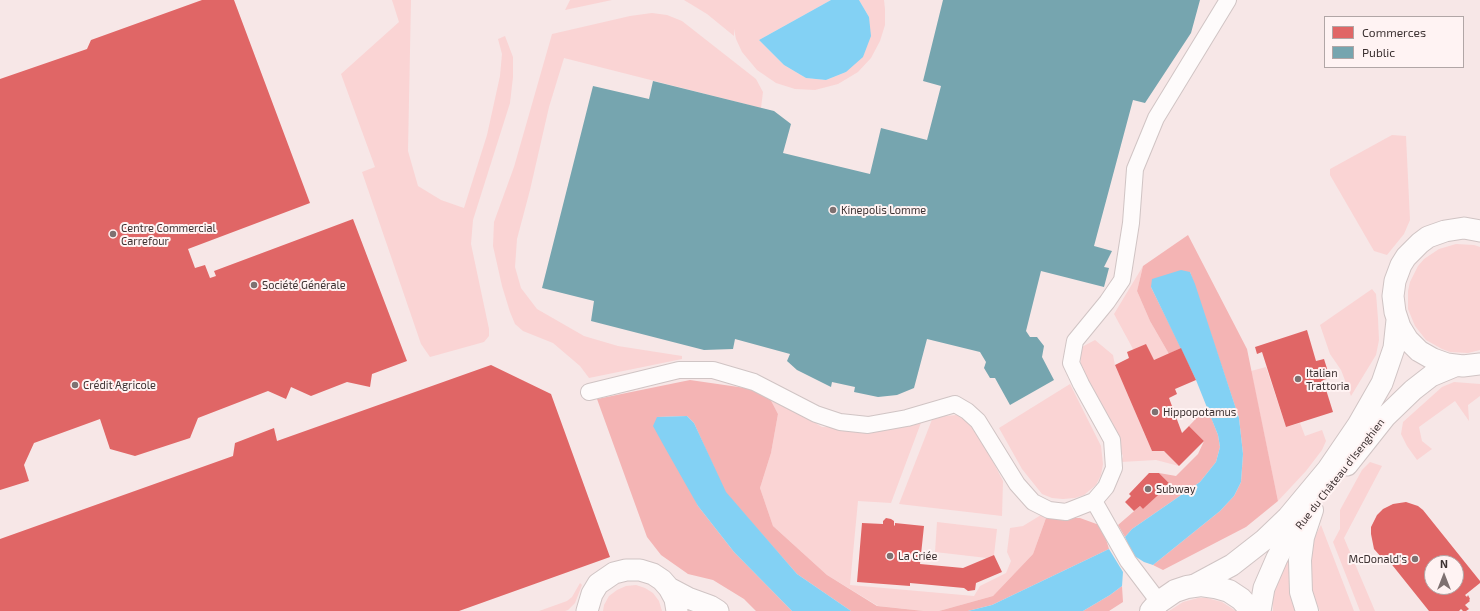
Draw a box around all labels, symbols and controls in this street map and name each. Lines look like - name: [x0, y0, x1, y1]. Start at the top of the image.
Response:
- legend: [1324, 16, 1464, 68]
- text: Commerces: [1362, 25, 1426, 39]
- text: Public: [1362, 45, 1395, 59]
- place label: Kinepolis Lomme: [841, 203, 926, 217]
- marker: Kinepolis Lomme: [828, 205, 838, 215]
- place label: Centre Commercial Carrefour: [121, 221, 216, 247]
- marker: Centre Commercial Carrefour: [108, 229, 118, 239]
- place label: Société Générale: [262, 278, 346, 292]
- marker: Société Générale: [249, 280, 259, 290]
- place label: Italian Trattoria: [1306, 366, 1350, 392]
- marker: Italian Trattoria: [1293, 374, 1303, 384]
- place label: Crédit Agricole: [83, 378, 156, 392]
- marker: Crédit Agricole: [70, 380, 80, 390]
- place label: Hippopotamus: [1163, 405, 1236, 419]
- marker: Hippopotamus: [1150, 407, 1160, 417]
- street label: Rue du Château d'Isenghien: [1293, 416, 1387, 532]
- place label: Subway: [1156, 482, 1196, 496]
- marker: Subway: [1143, 484, 1153, 494]
- place label: La Criée: [898, 549, 937, 563]
- marker: La Criée: [885, 551, 895, 561]
- place label: McDonald's: [1349, 552, 1407, 566]
- marker: McDonald's: [1410, 554, 1420, 564]
- north arrow: [1424, 555, 1464, 595]
- text: N: [1440, 557, 1448, 570]

